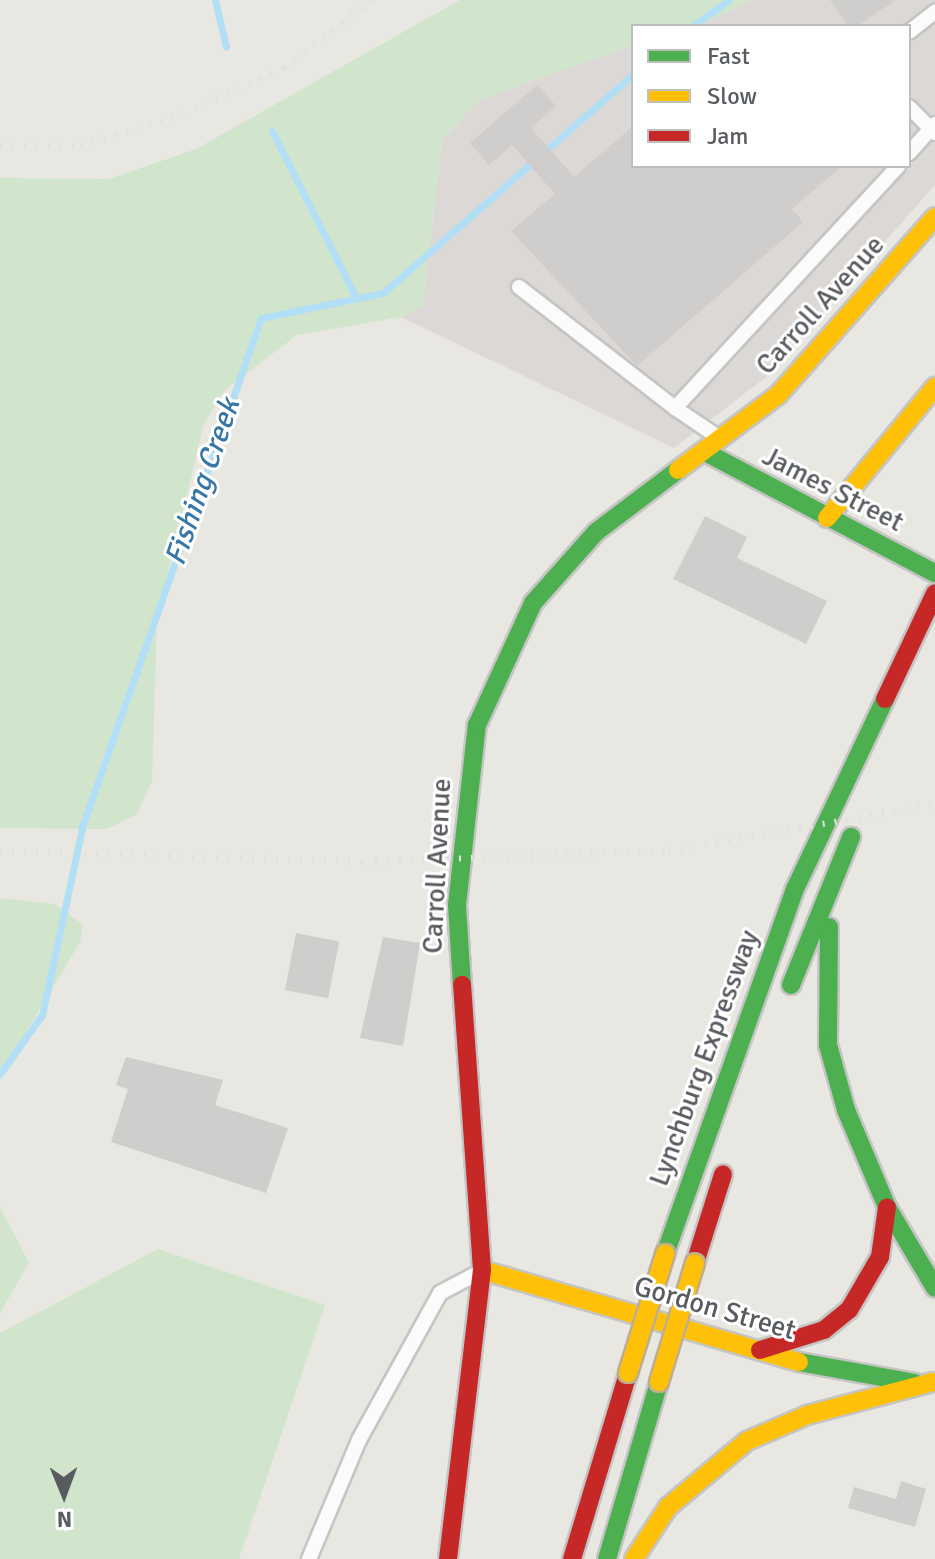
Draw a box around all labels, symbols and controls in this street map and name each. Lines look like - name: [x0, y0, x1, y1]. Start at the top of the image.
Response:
- legend: [631, 24, 911, 168]
- text: Fast: [707, 41, 750, 71]
- text: Slow: [707, 81, 757, 111]
- text: Jam: [707, 121, 748, 151]
- street label: Carroll Avenue: [749, 229, 891, 381]
- water label: Fishing Creek: [158, 394, 248, 570]
- street label: James Street: [757, 439, 909, 539]
- street label: Carroll Avenue: [416, 778, 458, 954]
- street label: Lynchburg Expressway: [642, 925, 766, 1191]
- street label: Gordon Street: [630, 1269, 800, 1347]
- north arrow: [24, 1455, 104, 1535]
- text: N: [57, 1506, 72, 1533]

